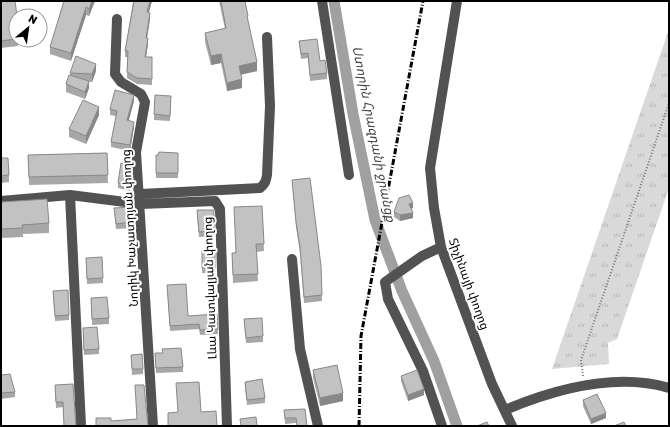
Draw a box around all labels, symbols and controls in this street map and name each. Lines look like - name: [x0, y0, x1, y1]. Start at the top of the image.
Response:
- north arrow: [8, 8, 48, 48]
- text: N: [26, 12, 39, 27]
- water label: Ստորին Հրազդանի ջրանցք: [349, 45, 399, 225]
- street label: Նորիկ Խաչատրյան փողոց: [119, 149, 141, 307]
- street label: Լևա Կատվալյան փողոց: [201, 216, 219, 360]
- street label: Տիչինայի փողոց: [446, 236, 492, 332]

